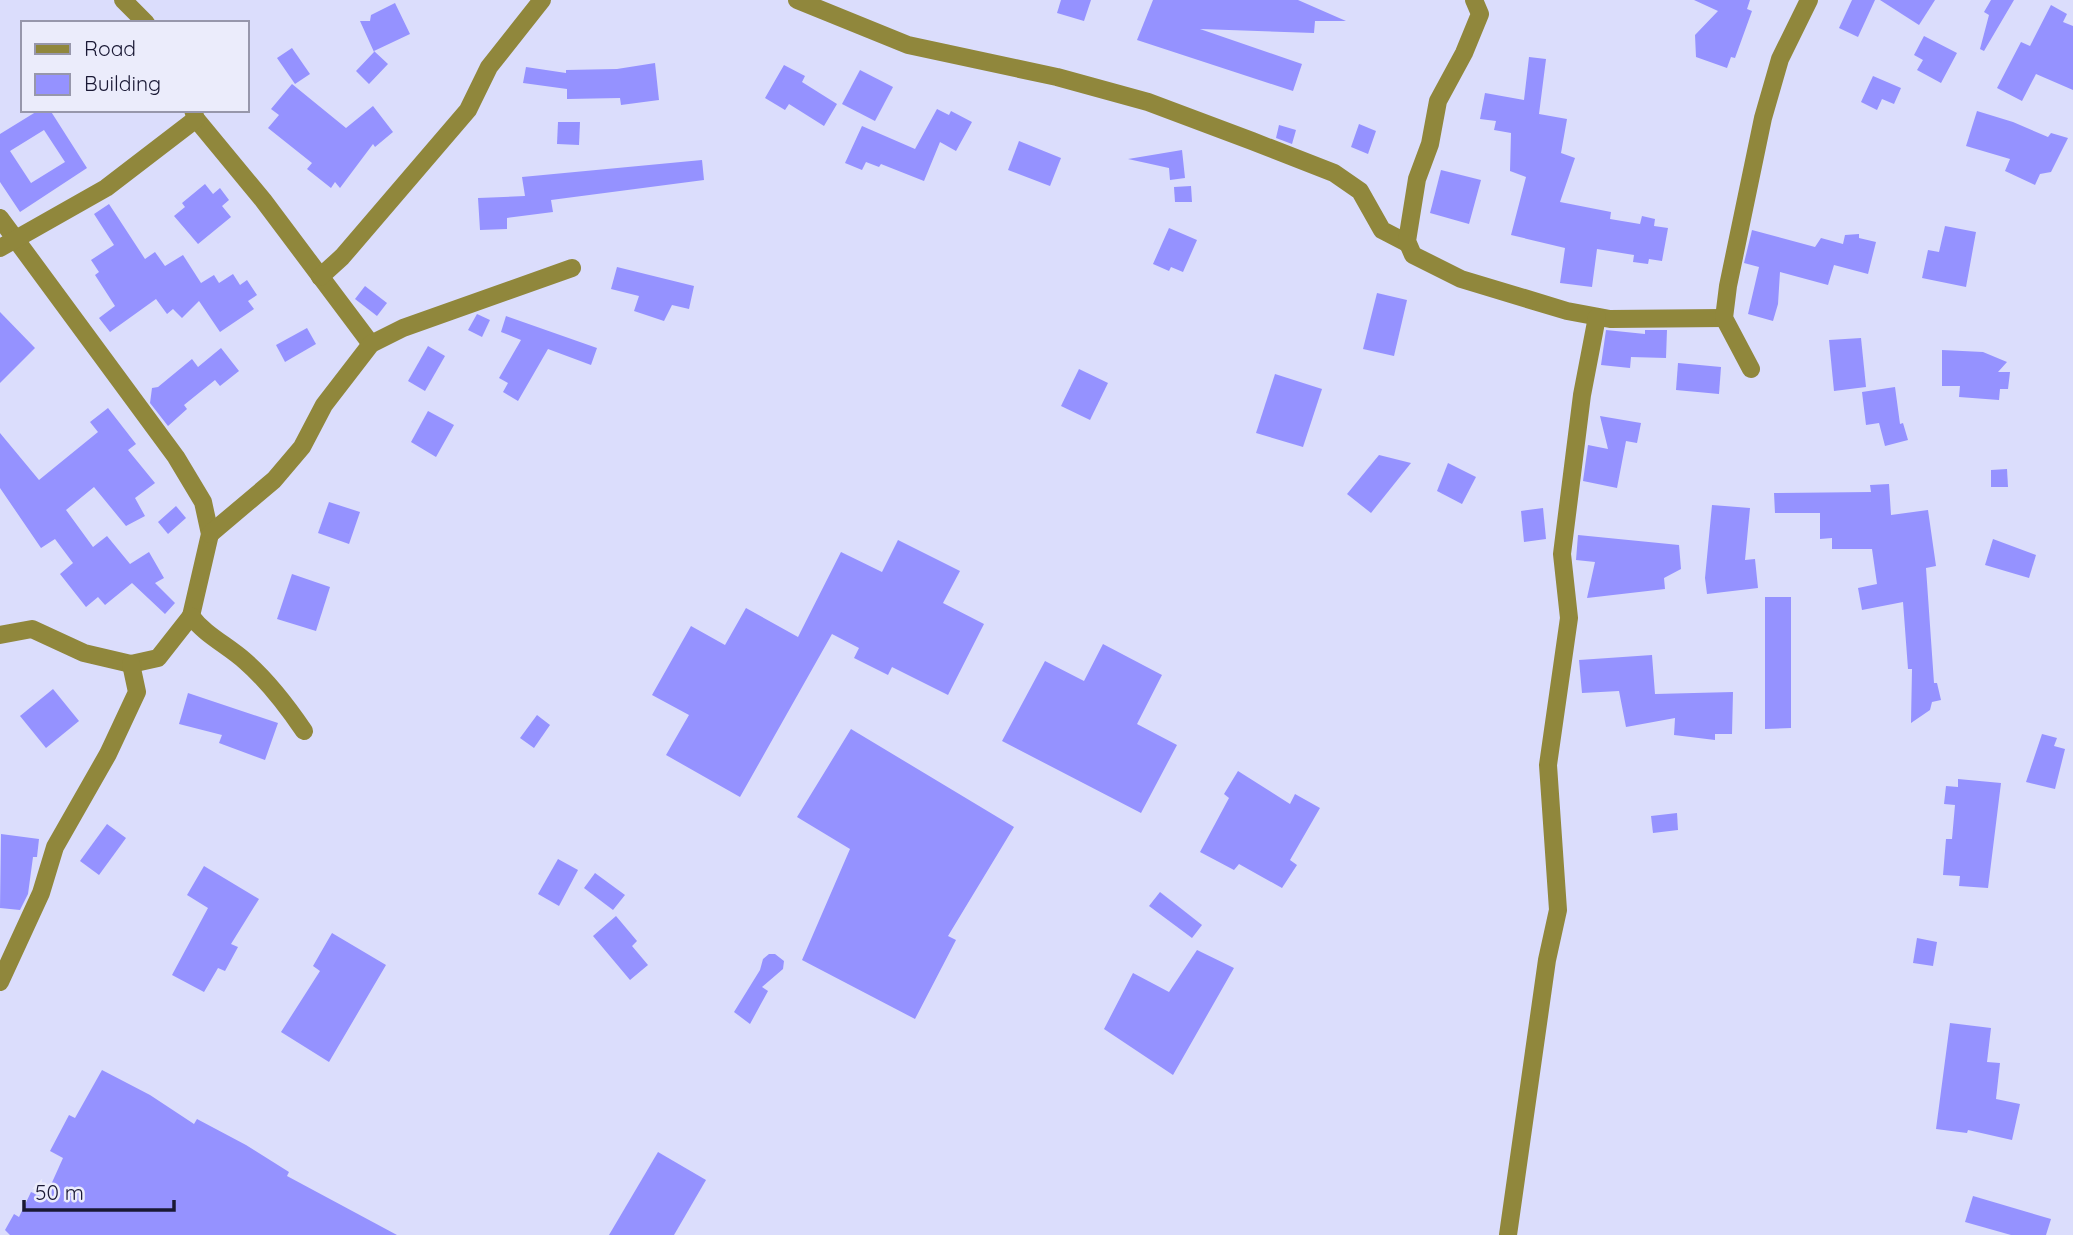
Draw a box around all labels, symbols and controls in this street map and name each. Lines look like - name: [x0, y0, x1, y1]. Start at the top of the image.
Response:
- legend: [21, 21, 248, 112]
- text: Road: [84, 35, 136, 61]
- text: Building: [84, 70, 161, 96]
- scale bar: [24, 1168, 175, 1212]
- text: 50 m: [35, 1179, 84, 1205]

